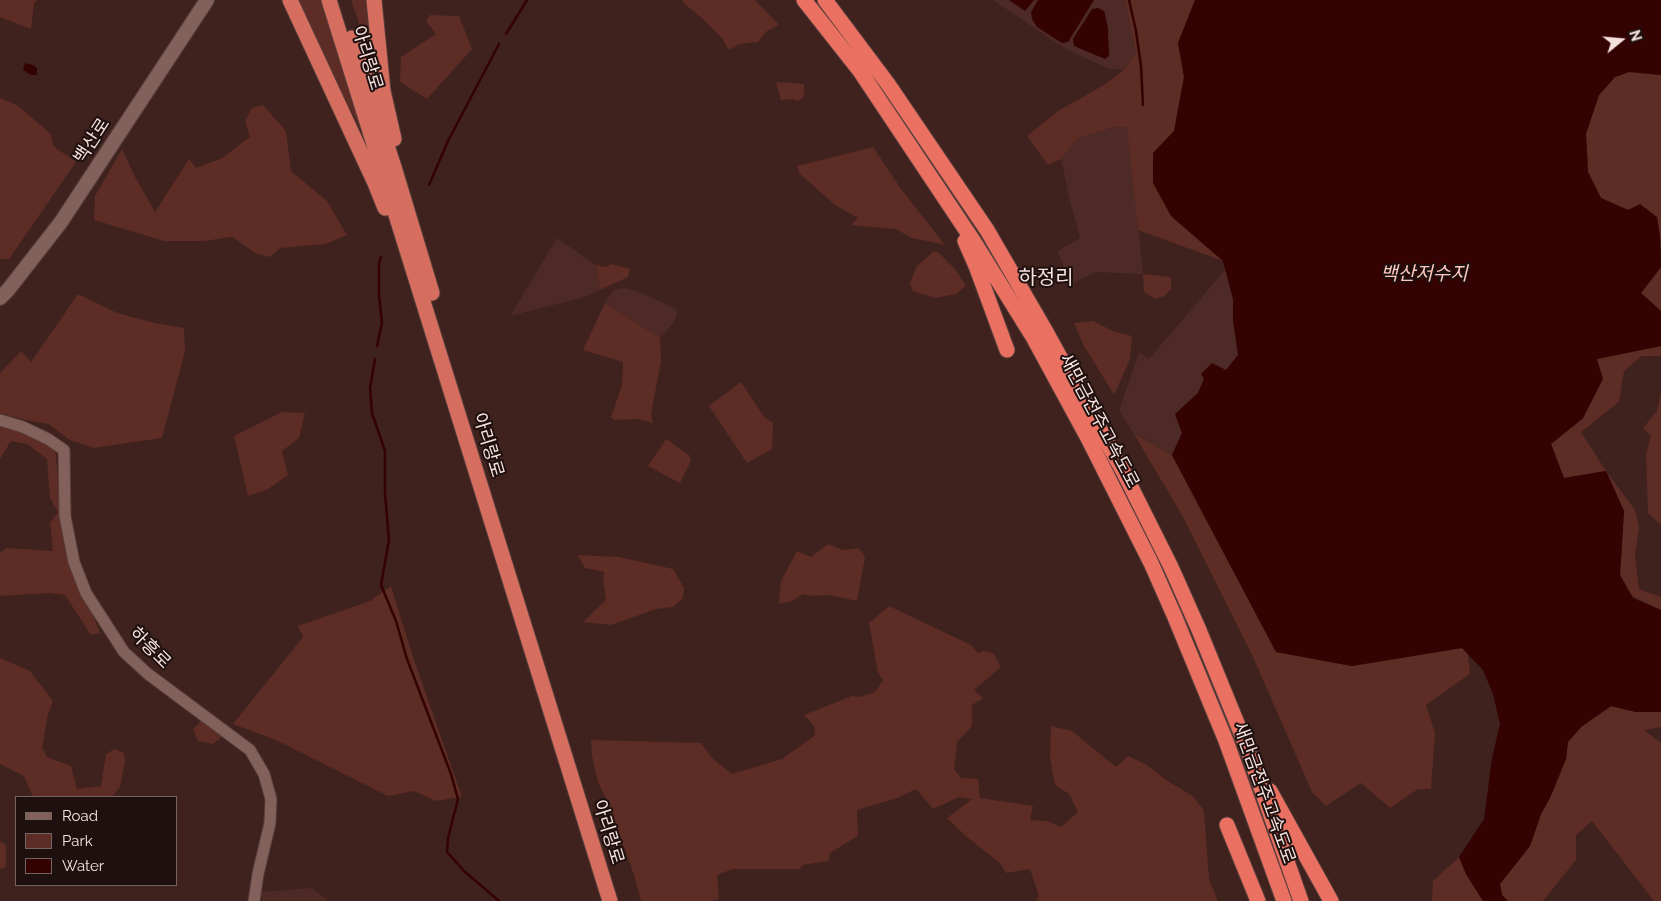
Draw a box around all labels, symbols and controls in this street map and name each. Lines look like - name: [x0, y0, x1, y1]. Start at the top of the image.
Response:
- north arrow: [1596, 15, 1646, 65]
- street label: 아리랑로: [347, 23, 387, 93]
- text: N: [1626, 28, 1645, 43]
- street label: 백산로: [69, 114, 115, 168]
- water label: 백산저수지: [1380, 263, 1468, 285]
- district label: 하정리: [1018, 266, 1074, 290]
- street label: 새만금전주고속도로: [1054, 350, 1144, 492]
- street label: 아리랑로: [468, 410, 508, 480]
- street label: 하흥로: [125, 623, 175, 673]
- street label: 새만금전주고속도로: [1228, 719, 1300, 867]
- legend: [15, 796, 178, 886]
- street label: 아리랑로: [588, 797, 628, 867]
- text: Road: [62, 807, 98, 825]
- text: Park: [62, 832, 93, 850]
- text: Water: [62, 857, 104, 875]

